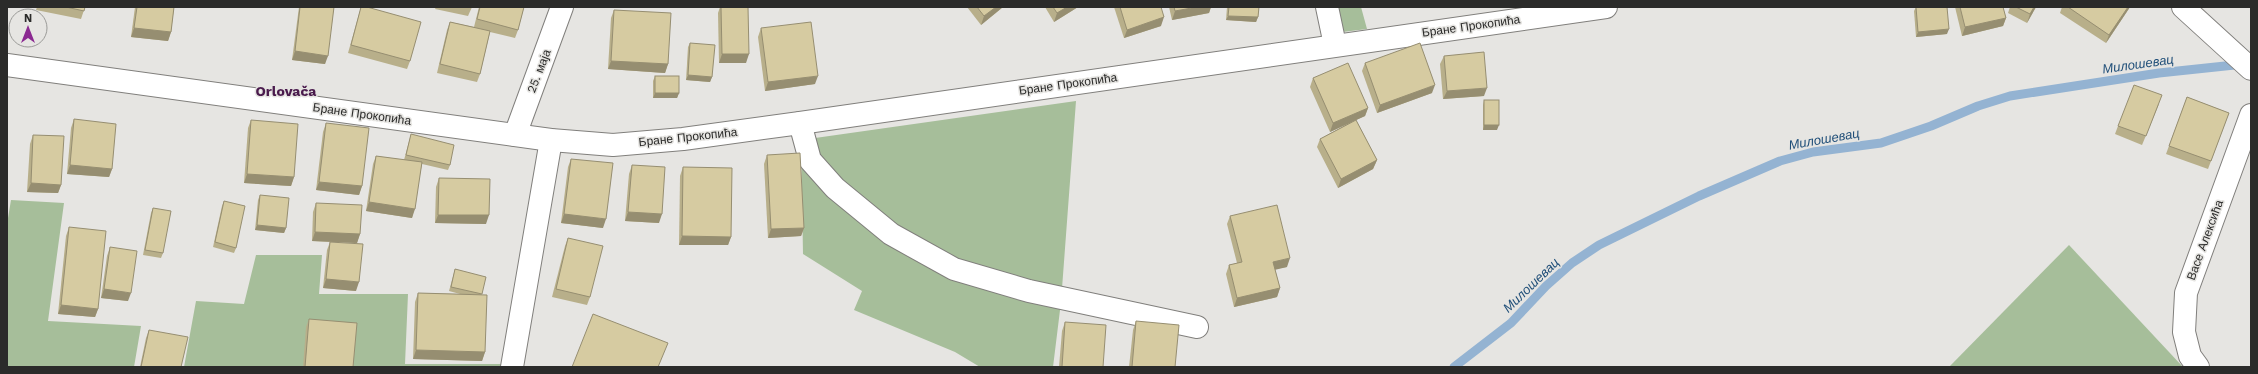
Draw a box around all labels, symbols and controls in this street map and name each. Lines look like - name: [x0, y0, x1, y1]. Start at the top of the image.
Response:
- north arrow: [8, 8, 48, 48]
- text: N: [24, 12, 32, 25]
- street label: Бране Прокопића: [1421, 12, 1521, 40]
- street label: 25. маја: [524, 47, 554, 95]
- water label: Милошевац: [2101, 52, 2175, 76]
- street label: Бране Прокопића: [1018, 70, 1118, 98]
- district label: Orlovača: [256, 83, 317, 99]
- street label: Бране Прокопића: [312, 100, 412, 128]
- street label: Бране Прокопића: [638, 125, 738, 149]
- water label: Милошевац: [1787, 125, 1861, 153]
- street label: Васе Алексића: [2184, 198, 2226, 282]
- water label: Милошевац: [1500, 255, 1562, 315]

